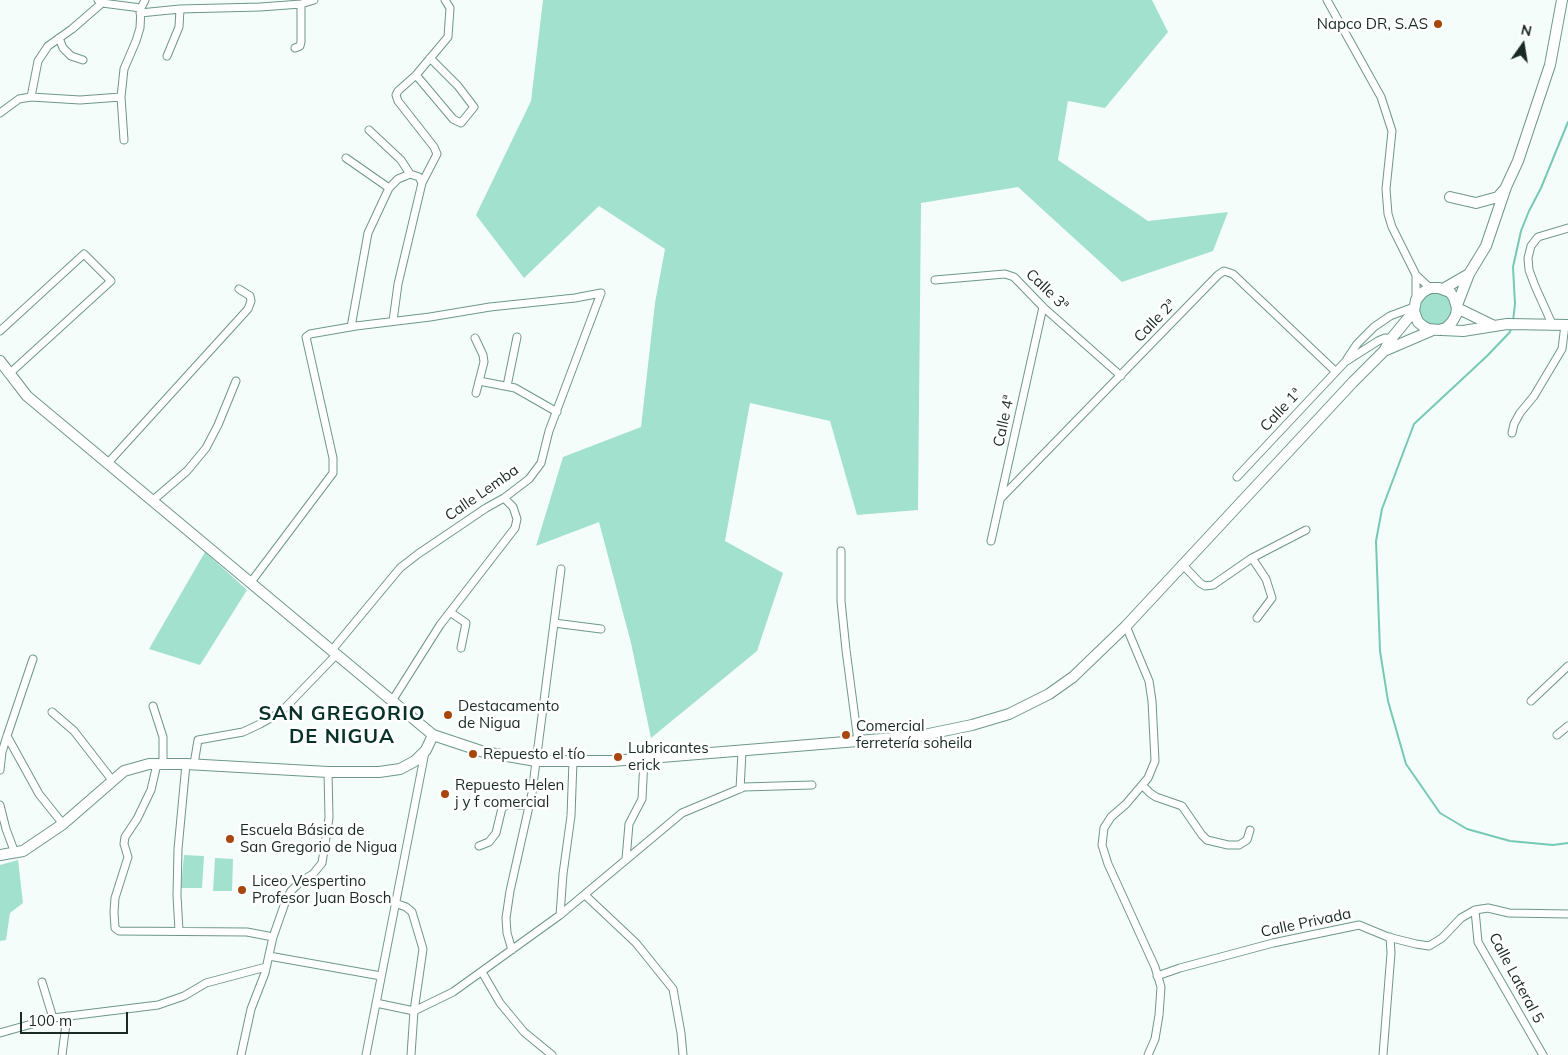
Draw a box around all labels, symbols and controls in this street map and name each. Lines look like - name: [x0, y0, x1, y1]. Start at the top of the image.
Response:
- place label: Napco DR, S.AS: [1317, 15, 1428, 33]
- marker: Napco DR, S.AS: [1432, 18, 1444, 30]
- north arrow: [1498, 20, 1548, 70]
- text: N: [1519, 20, 1534, 40]
- street label: Calle 3ª: [1022, 265, 1072, 315]
- street label: Calle 2ª: [1130, 296, 1180, 346]
- street label: Calle 1ª: [1257, 385, 1305, 435]
- street label: Calle 4ª: [990, 394, 1018, 448]
- street label: Calle Lemba: [442, 461, 522, 525]
- place label: Destacamento de Nigua: [458, 697, 559, 732]
- district label: SAN GREGORIO DE NIGUA: [257, 702, 427, 749]
- marker: Destacamento de Nigua: [442, 709, 454, 721]
- place label: Comercial ferretería soheila: [856, 717, 972, 752]
- marker: Comercial ferretería soheila: [840, 729, 852, 741]
- place label: Lubricantes erick: [628, 739, 709, 774]
- place label: Repuesto el tío: [483, 745, 585, 763]
- marker: Repuesto el tío: [467, 748, 479, 760]
- marker: Lubricantes erick: [612, 751, 624, 763]
- place label: Repuesto Helen j y f comercial: [455, 776, 564, 811]
- marker: Repuesto Helen j y f comercial: [439, 788, 451, 800]
- place label: Escuela Básica de San Gregorio de Nigua: [240, 821, 397, 856]
- marker: Escuela Básica de San Gregorio de Nigua: [224, 833, 236, 845]
- place label: Liceo Vespertino Profesor Juan Bosch: [252, 872, 392, 907]
- marker: Liceo Vespertino Profesor Juan Bosch: [236, 884, 248, 896]
- street label: Calle Privada: [1259, 905, 1353, 941]
- street label: Calle Lateral 5: [1485, 930, 1547, 1026]
- scale bar: [22, 1002, 130, 1034]
- text: 100 m: [28, 1011, 72, 1030]

